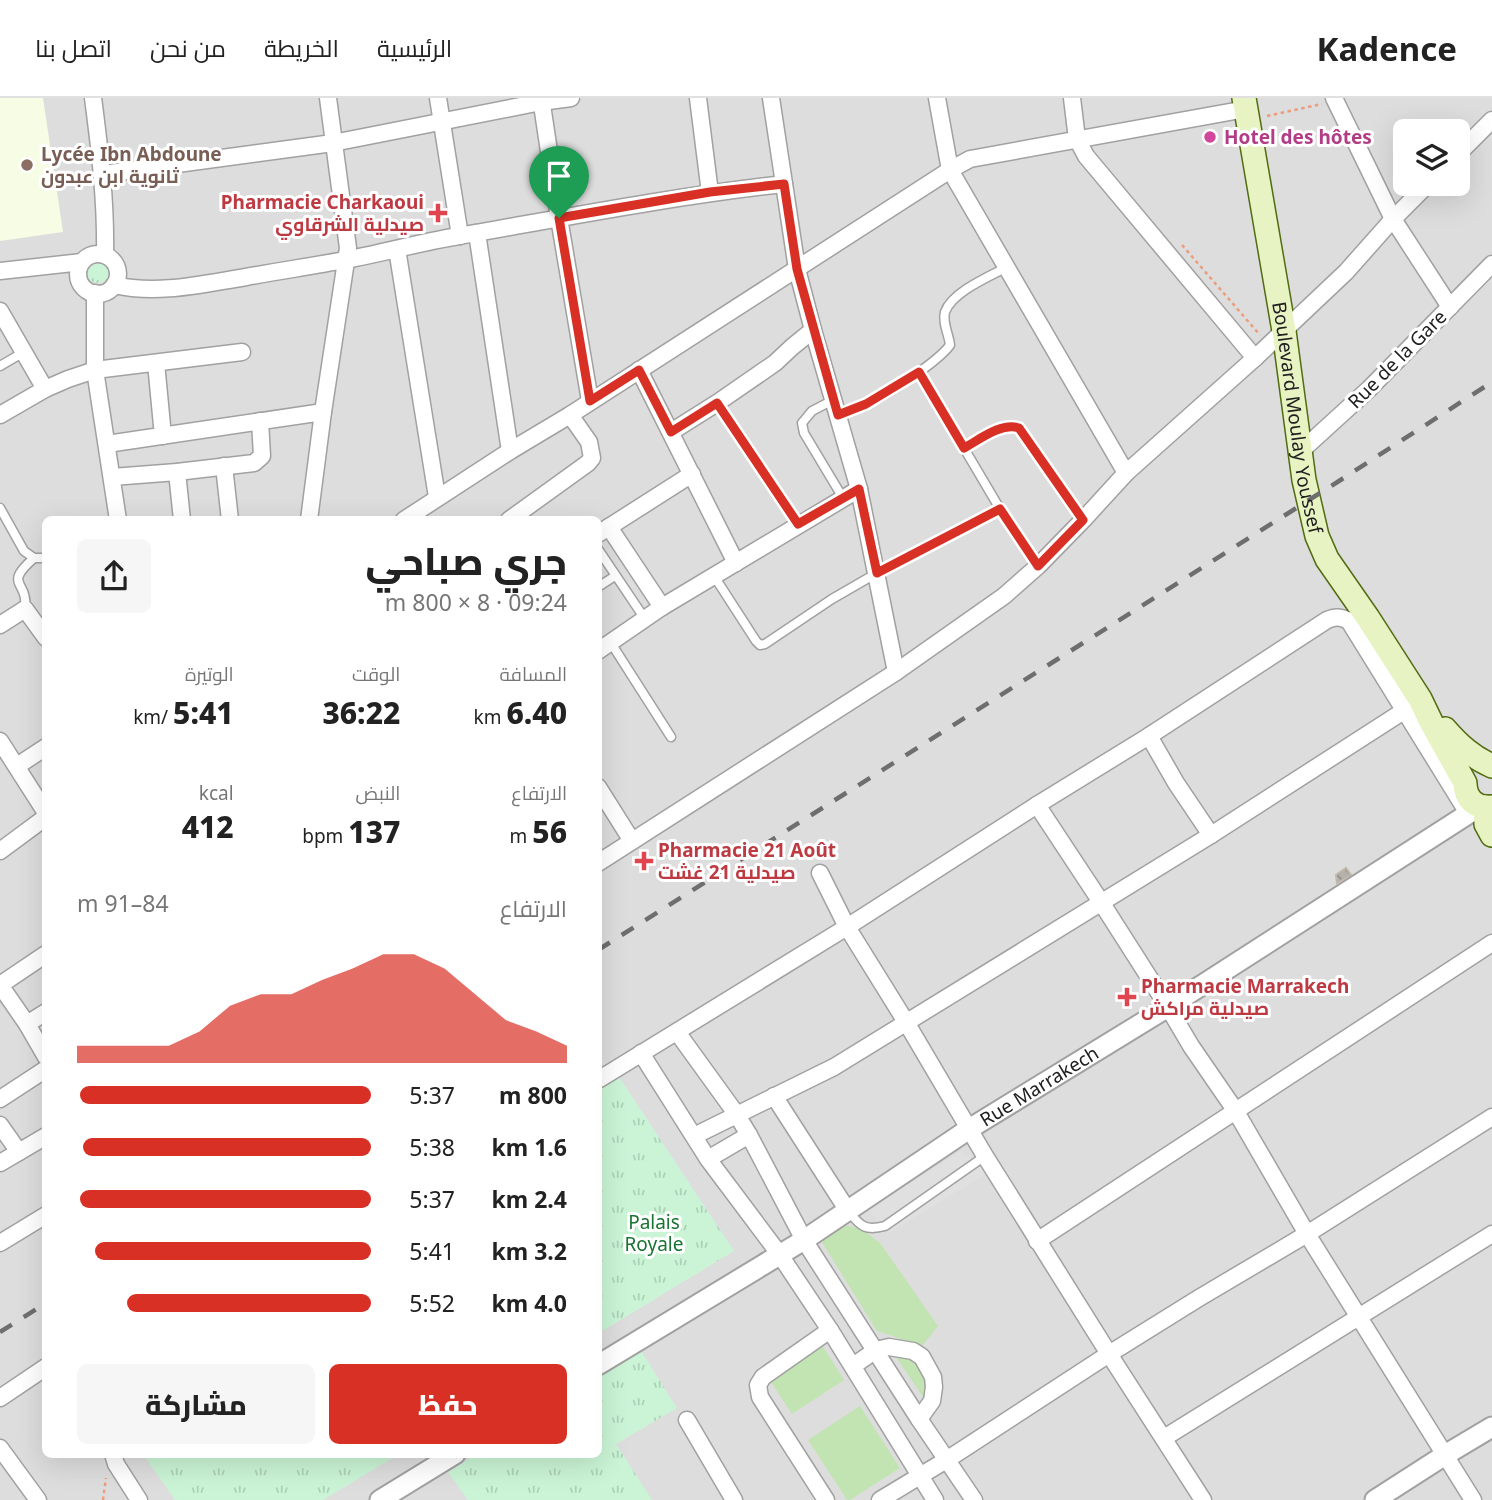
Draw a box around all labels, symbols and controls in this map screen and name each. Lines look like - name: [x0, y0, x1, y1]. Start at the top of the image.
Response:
- text: Kadence: [1317, 26, 1457, 71]
- text: اتصل بنا: [35, 31, 112, 64]
- text: من نحن: [150, 31, 226, 64]
- text: الخريطة: [264, 31, 339, 64]
- text: الرئيسية: [377, 31, 452, 64]
- map controls: [1393, 119, 1470, 196]
- button: layers: [1393, 119, 1470, 196]
- place label: Hotel des hôtes: [1224, 124, 1372, 150]
- marker: Hotel des hôtes: [1202, 129, 1218, 145]
- place label: Lycée Ibn Abdoune ثانوية ابن عبدون: [41, 141, 222, 189]
- pin: [529, 146, 589, 218]
- marker: Lycée Ibn Abdoune ثانوية ابن عبدون: [19, 157, 35, 173]
- icon: arrive: [540, 157, 578, 195]
- place label: Pharmacie Charkaoui صيدلية الشرقاوي: [221, 189, 424, 240]
- marker: Pharmacie Charkaoui صيدلية الشرقاوي: [430, 205, 446, 221]
- street label: Boulevard Moulay Youssef: [1266, 300, 1329, 537]
- street label: Rue de la Gare: [1342, 304, 1452, 414]
- text: جري صباحي: [366, 534, 567, 586]
- button: share: [77, 539, 151, 613]
- text: 09:24 · 8 × 800 m: [385, 586, 567, 618]
- text: الوتيرة: [185, 661, 234, 687]
- text: الوقت: [352, 661, 400, 687]
- text: المسافة: [499, 661, 567, 687]
- text: 5:41: [173, 692, 234, 733]
- text: 36:22: [322, 692, 400, 733]
- text: 6.40: [506, 692, 567, 733]
- text: /km: [133, 704, 173, 730]
- text: km: [474, 704, 506, 730]
- text: kcal: [199, 780, 234, 806]
- text: النبض: [356, 780, 400, 806]
- text: الارتفاع: [511, 780, 567, 806]
- text: 412: [182, 806, 234, 847]
- text: 137: [348, 811, 400, 852]
- text: 56: [532, 811, 567, 852]
- text: bpm: [302, 823, 348, 849]
- text: m: [510, 823, 532, 849]
- place label: Pharmacie 21 Août صيدلية 21 غشت: [658, 837, 836, 885]
- marker: Pharmacie 21 Août صيدلية 21 غشت: [636, 853, 652, 869]
- text: 84–91 m: [77, 887, 169, 919]
- text: الارتفاع: [500, 892, 567, 924]
- place label: Pharmacie Marrakech صيدلية مراكش: [1141, 973, 1349, 1021]
- marker: Pharmacie Marrakech صيدلية مراكش: [1119, 989, 1135, 1005]
- street label: Rue Marrakech: [975, 1040, 1103, 1132]
- text: 5:37: [409, 1079, 455, 1111]
- text: 800 m: [499, 1079, 567, 1111]
- text: 5:38: [409, 1131, 455, 1163]
- text: 1.6 km: [492, 1131, 567, 1163]
- text: 5:37: [409, 1183, 455, 1215]
- text: 2.4 km: [492, 1183, 567, 1215]
- park label: Palais Royale: [625, 1209, 683, 1257]
- text: 5:41: [409, 1235, 455, 1267]
- text: 3.2 km: [492, 1235, 567, 1267]
- text: 5:52: [409, 1287, 455, 1319]
- text: 4.0 km: [492, 1287, 567, 1319]
- button: مشاركة: [77, 1364, 315, 1444]
- button: حفظ: [329, 1364, 567, 1444]

